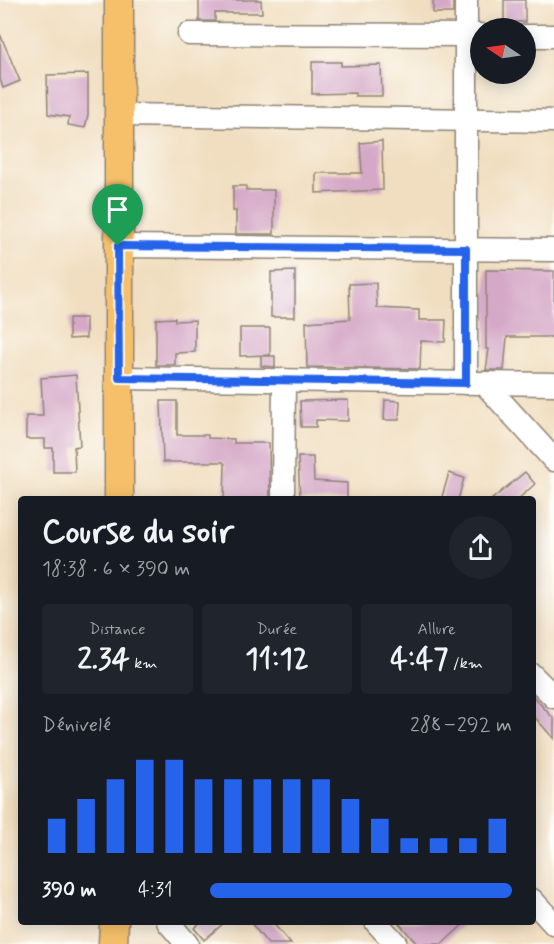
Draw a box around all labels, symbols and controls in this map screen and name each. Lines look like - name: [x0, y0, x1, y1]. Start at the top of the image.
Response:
- north arrow: [470, 18, 536, 84]
- map controls: [470, 18, 536, 84]
- pin: [92, 184, 143, 246]
- icon: arrive: [101, 193, 134, 226]
- text: Course du soir: [42, 511, 234, 555]
- button: share: [449, 516, 512, 579]
- text: 18:38 · 6 × 390 m: [42, 556, 190, 583]
- text: Distance: [89, 619, 145, 640]
- text: Durée: [257, 619, 297, 640]
- text: Allure: [417, 619, 456, 640]
- text: 2.34: [77, 640, 130, 679]
- text: 11:12: [245, 640, 309, 679]
- text: 4:47: [390, 640, 448, 679]
- text: km: [130, 653, 158, 674]
- text: /km: [448, 653, 483, 674]
- text: Dénivelé: [42, 712, 111, 739]
- text: 288–292 m: [410, 712, 512, 739]
- text: 390 m: [42, 877, 96, 904]
- text: 4:31: [138, 877, 173, 904]

